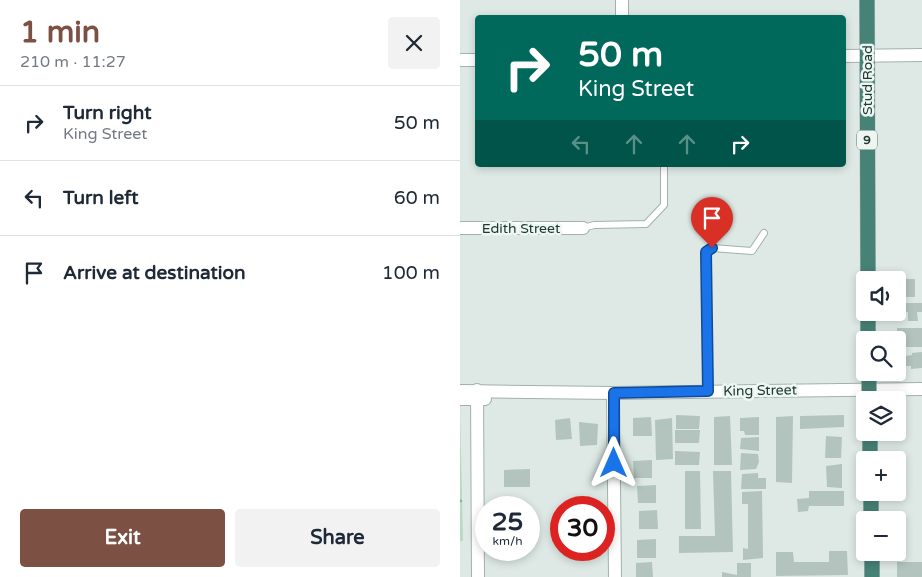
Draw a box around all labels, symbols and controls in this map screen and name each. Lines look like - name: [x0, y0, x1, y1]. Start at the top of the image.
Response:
- text: 1 min: [20, 14, 100, 51]
- button: close: [388, 17, 440, 69]
- text: 50 m: [578, 34, 663, 76]
- icon: right: [495, 35, 560, 100]
- street label: Stud Road: [859, 45, 876, 115]
- text: 210 m · 11:27: [20, 52, 126, 72]
- text: King Street: [578, 76, 694, 102]
- text: Turn right: [63, 102, 151, 124]
- icon: right: [20, 109, 48, 137]
- text: 50 m: [394, 112, 440, 134]
- text: King Street: [63, 124, 147, 144]
- icon: left: [567, 130, 595, 158]
- icon: ahead: [620, 130, 648, 158]
- icon: ahead: [673, 130, 701, 158]
- icon: right: [726, 130, 754, 158]
- road number: 9: [857, 130, 877, 150]
- icon: left: [20, 184, 48, 212]
- text: Turn left: [63, 187, 139, 209]
- text: 60 m: [394, 187, 440, 209]
- pin: [691, 197, 733, 248]
- icon: arrive: [698, 204, 726, 232]
- street label: Edith Street: [482, 220, 561, 237]
- icon: arrive: [20, 259, 48, 287]
- text: Arrive at destination: [63, 262, 246, 284]
- text: 100 m: [382, 262, 440, 284]
- map controls: [856, 271, 906, 561]
- button: sound: [856, 271, 906, 321]
- button: search: [856, 331, 906, 381]
- street label: King Street: [723, 381, 798, 400]
- button: layers: [856, 391, 906, 441]
- position arrow: [587, 436, 639, 488]
- button: +: [856, 451, 906, 501]
- speed limit sign: 30: [550, 496, 615, 561]
- text: 25: [492, 507, 523, 537]
- button: Exit: [20, 509, 225, 567]
- button: Share: [235, 509, 440, 567]
- button: −: [856, 511, 906, 561]
- text: km/h: [492, 534, 523, 548]

